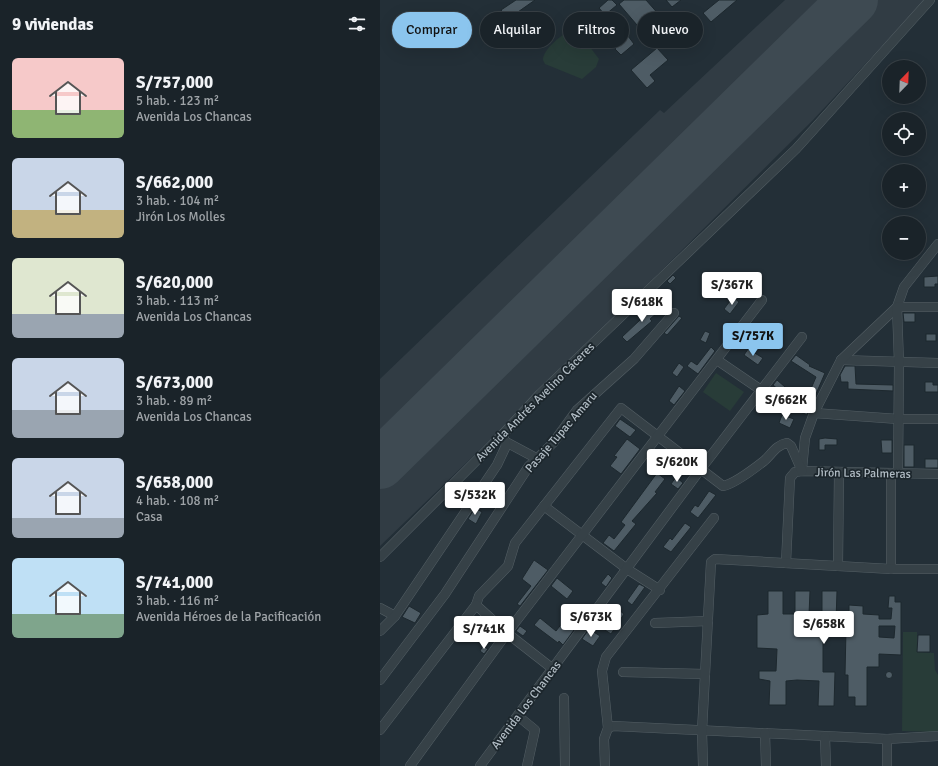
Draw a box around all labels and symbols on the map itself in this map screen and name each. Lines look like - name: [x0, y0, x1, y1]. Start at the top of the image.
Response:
- north arrow: [882, 60, 926, 104]
- pin: S/367K: [699, 272, 765, 306]
- pin: S/618K: [609, 289, 675, 323]
- pin: S/757K: [720, 323, 786, 357]
- street label: Avenida Andrés Avelino Cáceres: [473, 340, 598, 465]
- pin: S/662K: [753, 387, 819, 421]
- street label: Pasaje Tupac Amaru: [522, 389, 601, 476]
- pin: S/620K: [644, 449, 710, 483]
- street label: Jirón Las Palmeras: [815, 465, 911, 482]
- pin: S/532K: [442, 482, 508, 516]
- pin: S/673K: [558, 604, 624, 638]
- pin: S/658K: [791, 611, 857, 645]
- pin: S/741K: [451, 616, 517, 650]
- street label: Avenida Los Chancas: [488, 658, 565, 752]

